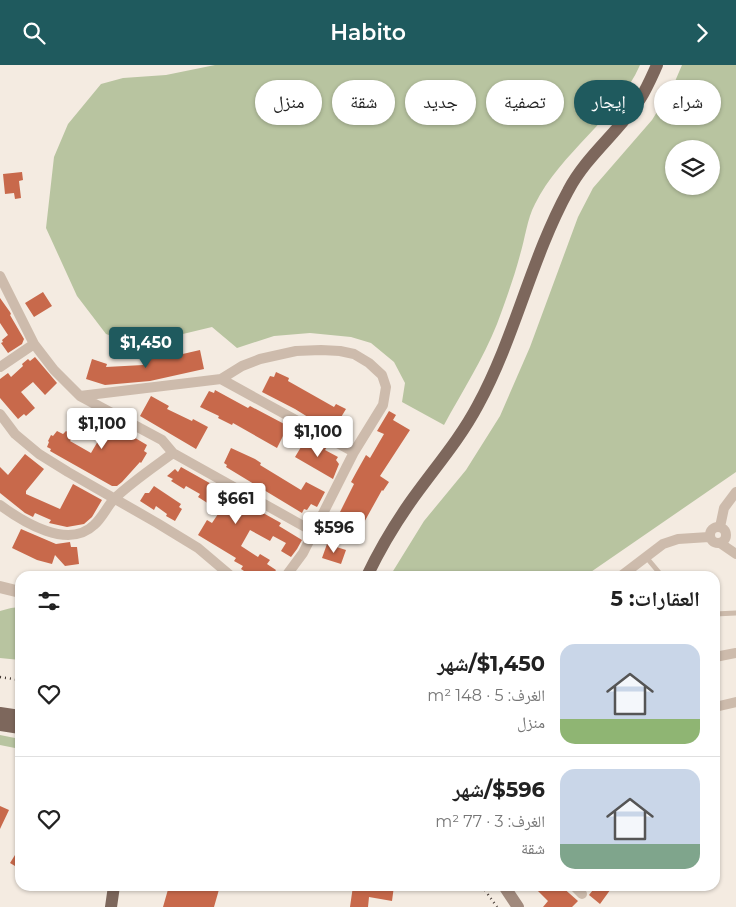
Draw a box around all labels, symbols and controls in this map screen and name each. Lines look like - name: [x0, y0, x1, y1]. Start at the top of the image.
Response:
- icon: search: [20, 19, 48, 47]
- text: Habito: [330, 19, 406, 46]
- icon: forward: [688, 19, 716, 47]
- chip: منزل: [255, 80, 322, 125]
- chip: شقة: [332, 80, 395, 125]
- chip: جديد: [405, 80, 476, 125]
- chip: تصفية: [486, 80, 564, 125]
- chip: إيجار: [574, 80, 644, 125]
- chip: شراء: [654, 80, 721, 125]
- map controls: [665, 140, 720, 195]
- button: layers: [665, 140, 720, 195]
- pin: $1,450: [105, 327, 187, 369]
- text: $1,450: [120, 333, 172, 352]
- pin: $1,100: [61, 407, 143, 450]
- text: $1,100: [78, 414, 126, 433]
- pin: $1,100: [277, 415, 359, 458]
- text: $1,100: [294, 422, 342, 441]
- pin: $661: [206, 483, 266, 525]
- text: $661: [218, 489, 254, 508]
- pin: $596: [304, 511, 364, 554]
- text: $596: [314, 518, 354, 537]
- text: العقارات: 5: [611, 586, 700, 611]
- icon: filters: [35, 587, 63, 615]
- text: $1,450/شهر: [437, 651, 545, 676]
- icon: home: [600, 664, 660, 724]
- icon: heart: [35, 680, 63, 708]
- text: الغرف: 5 · 148 m²: [427, 686, 545, 705]
- text: منزل: [517, 713, 545, 732]
- text: $596/شهر: [453, 777, 545, 802]
- icon: home: [600, 789, 660, 849]
- icon: heart: [35, 805, 63, 833]
- text: الغرف: 3 · 77 m²: [435, 812, 545, 831]
- text: شقة: [521, 839, 545, 858]

